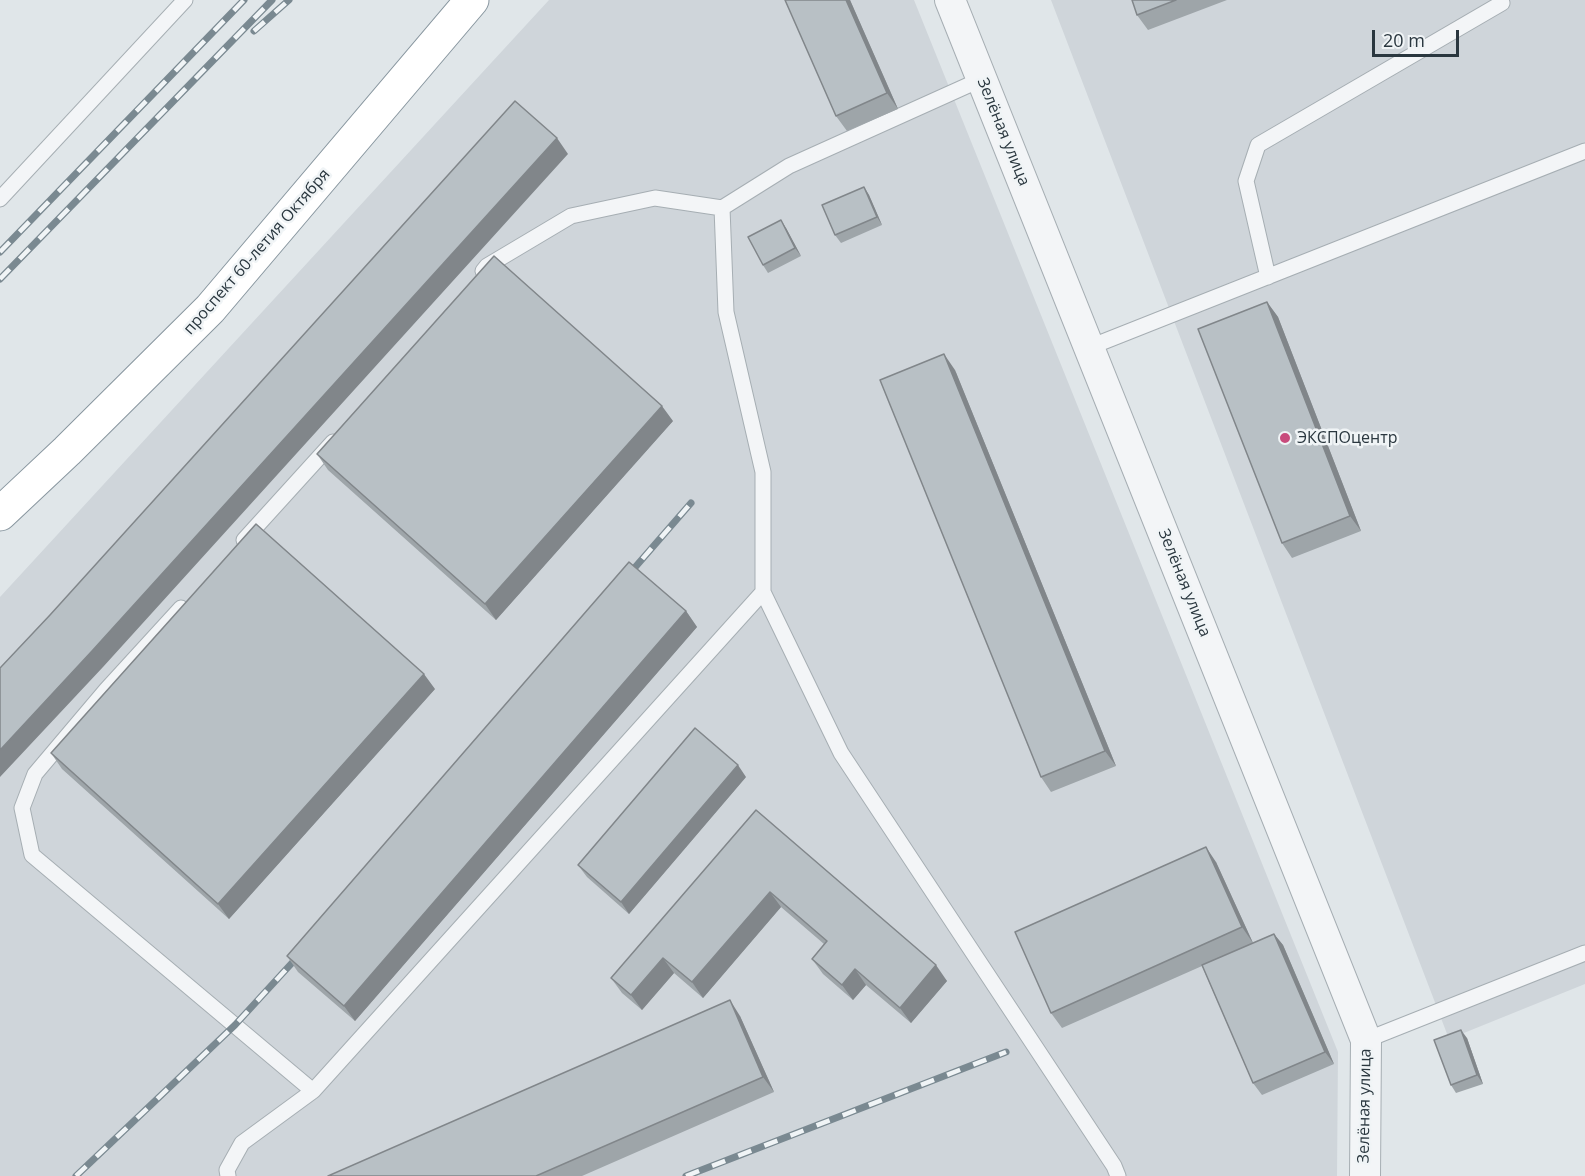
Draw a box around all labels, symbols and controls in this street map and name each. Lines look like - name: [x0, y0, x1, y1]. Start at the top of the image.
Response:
- scale bar: [1375, 18, 1462, 56]
- text: 20 m: [1383, 28, 1425, 52]
- street label: Зелёная улица: [973, 75, 1033, 189]
- street label: проспект 60-летия Октября: [180, 165, 334, 339]
- place label: ЭКСПОцентр: [1297, 428, 1397, 448]
- marker: ЭКСПОцентр: [1278, 431, 1292, 445]
- street label: Зелёная улица: [1154, 526, 1214, 640]
- street label: Зелёная улица: [1354, 1048, 1376, 1164]

